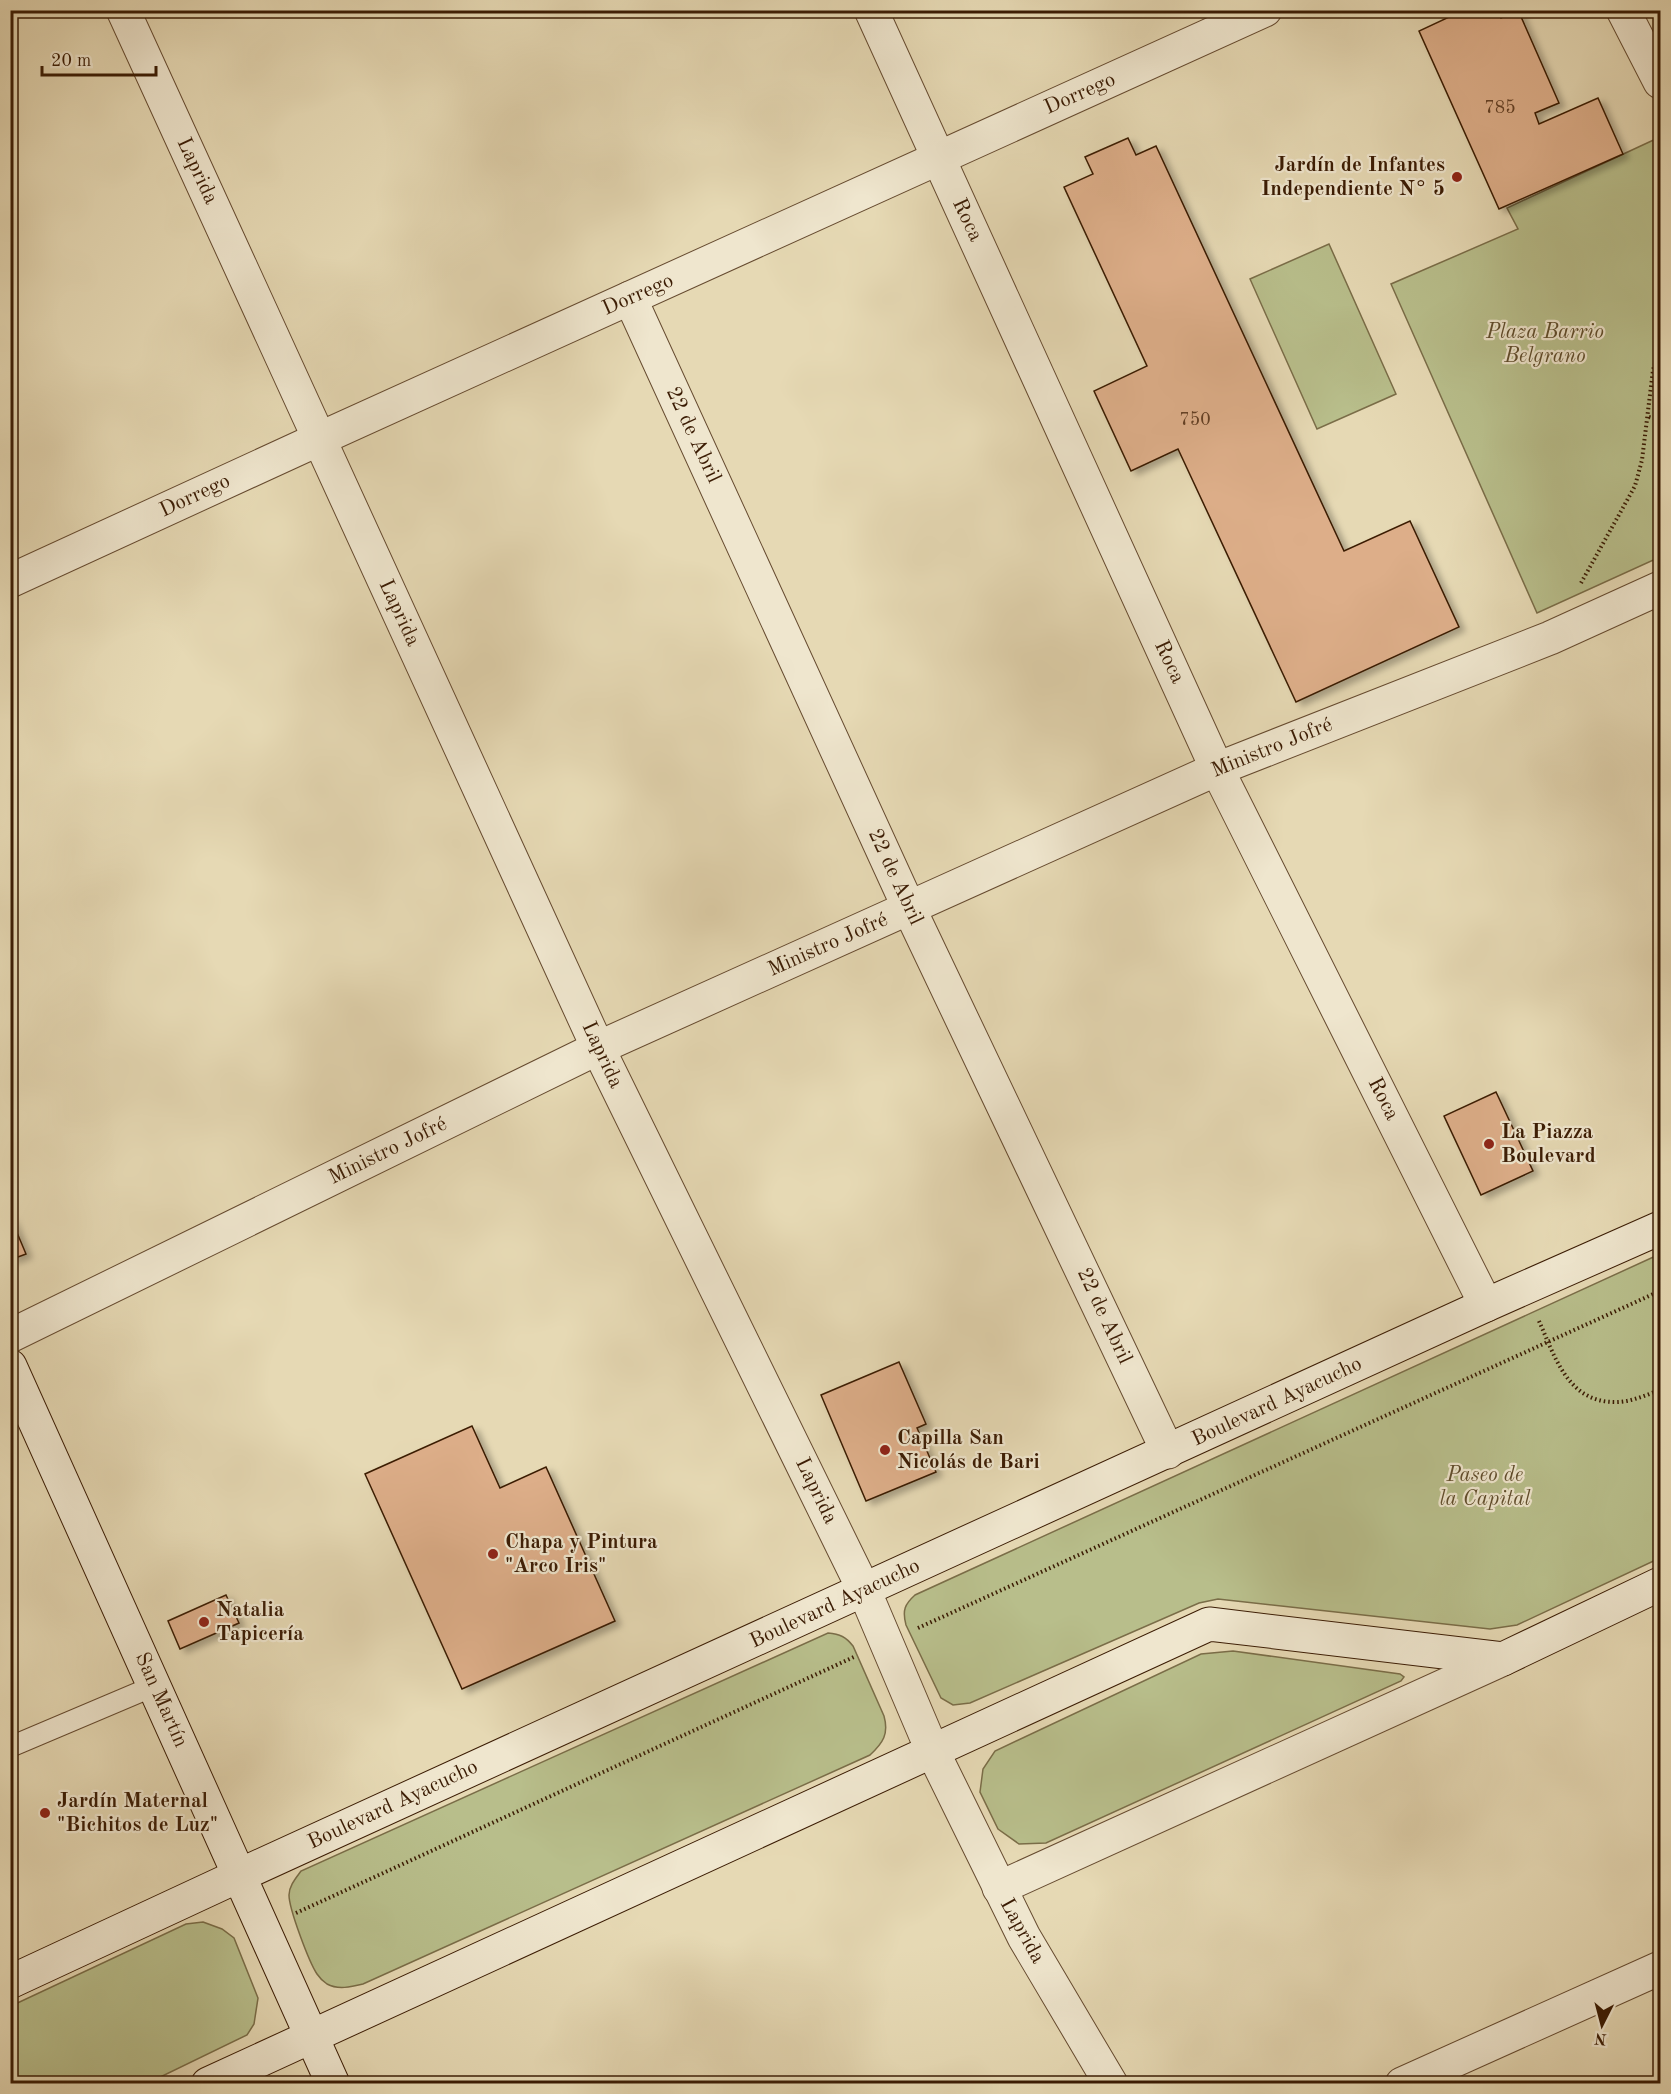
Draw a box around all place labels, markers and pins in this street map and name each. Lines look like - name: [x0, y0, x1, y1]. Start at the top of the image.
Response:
- place label: Jardín de Infantes Independiente N° 5: [1261, 155, 1445, 200]
- marker: Jardín de Infantes Independiente N° 5: [1450, 170, 1464, 184]
- place label: La Piazza Boulevard: [1501, 1122, 1596, 1167]
- marker: La Piazza Boulevard: [1482, 1137, 1496, 1151]
- place label: Capilla San Nicolás de Bari: [897, 1428, 1040, 1473]
- marker: Capilla San Nicolás de Bari: [878, 1443, 892, 1457]
- place label: Chapa y Pintura "Arco Iris": [505, 1532, 658, 1577]
- marker: Chapa y Pintura "Arco Iris": [486, 1547, 500, 1561]
- place label: Natalia Tapicería: [216, 1600, 304, 1645]
- marker: Natalia Tapicería: [197, 1615, 211, 1629]
- place label: Jardín Maternal "Bichitos de Luz": [57, 1791, 218, 1836]
- marker: Jardín Maternal "Bichitos de Luz": [38, 1806, 52, 1820]

